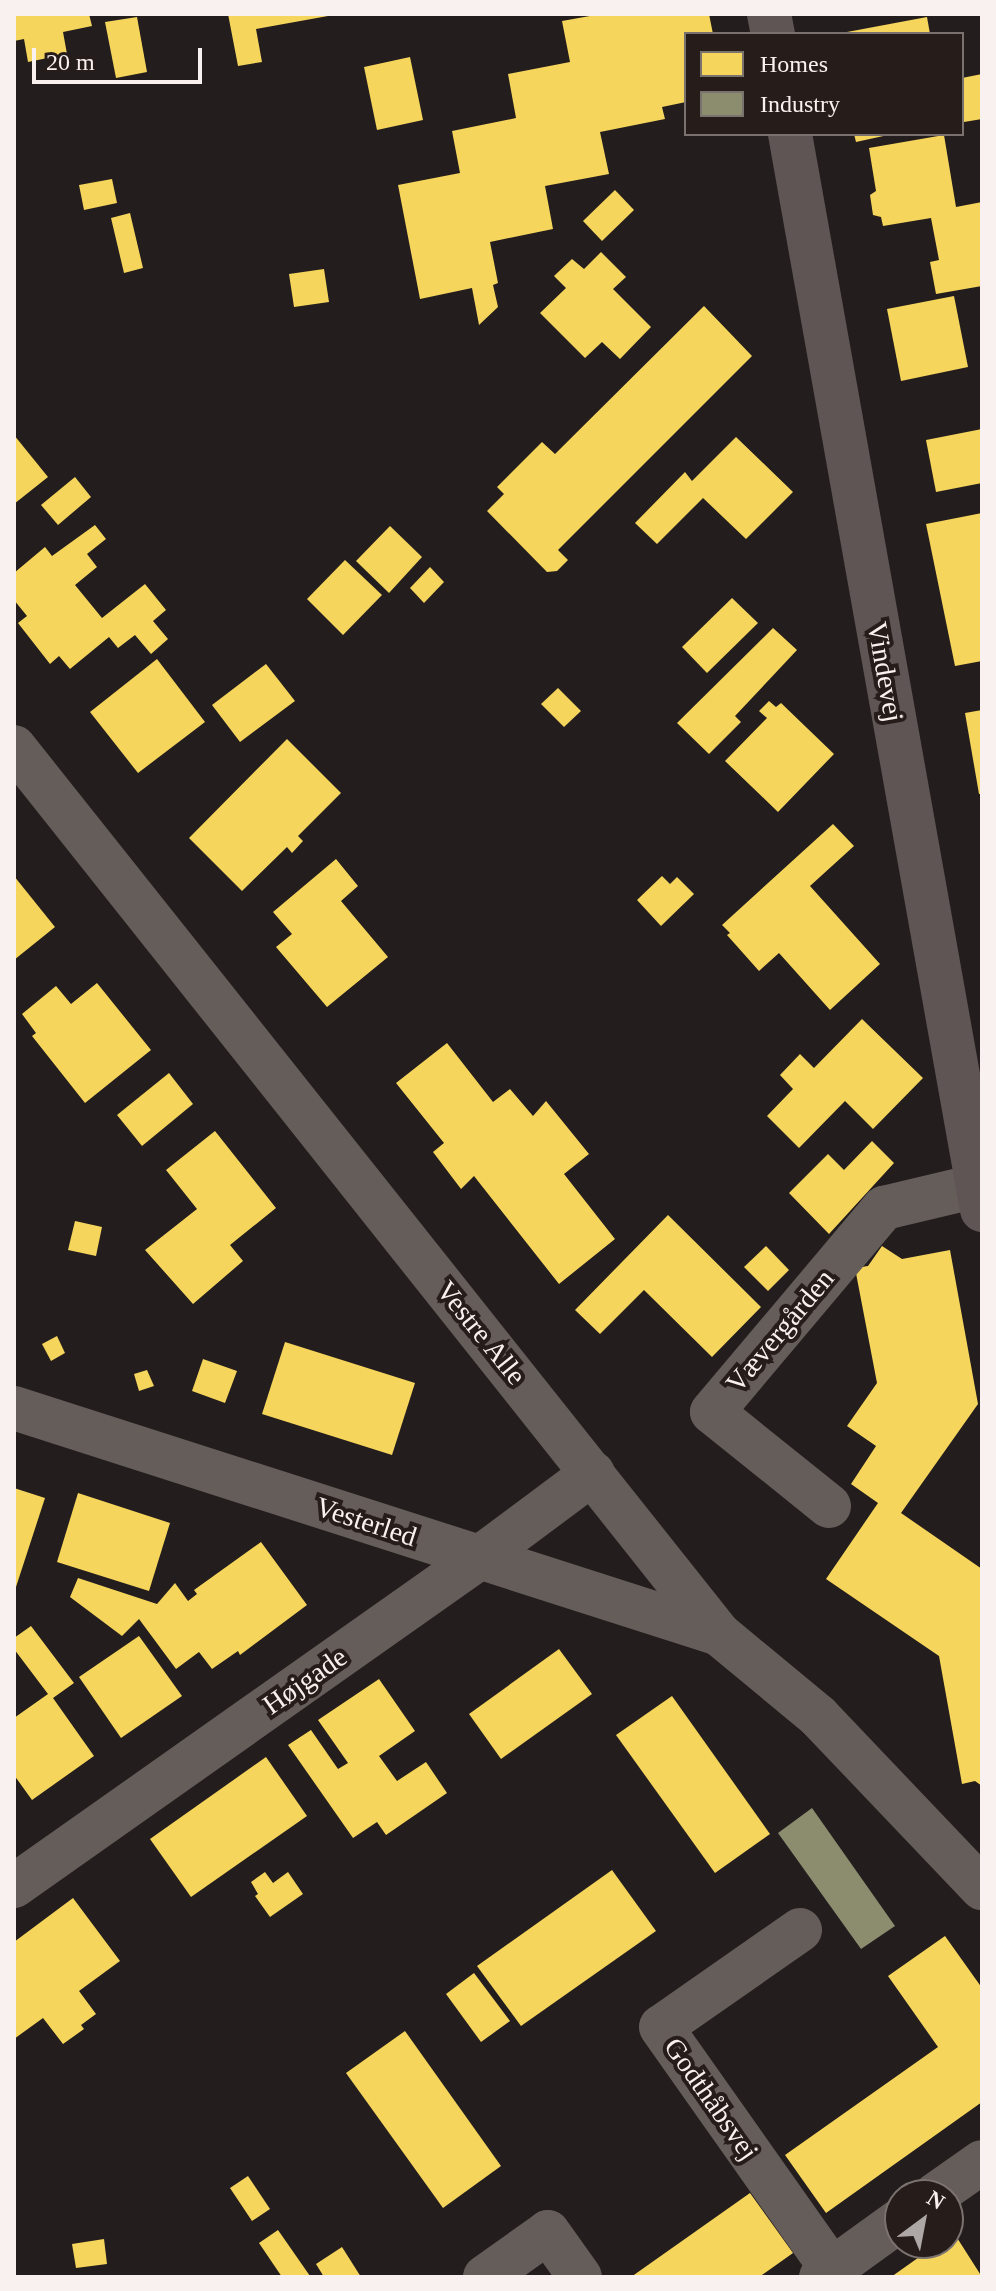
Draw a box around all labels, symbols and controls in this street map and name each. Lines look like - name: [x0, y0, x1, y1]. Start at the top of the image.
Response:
- scale bar: [36, 32, 206, 82]
- legend: [684, 32, 964, 136]
- text: 20 m: [46, 49, 95, 75]
- text: Homes: [760, 51, 828, 77]
- text: Industry: [760, 91, 840, 117]
- street label: Vindevej: [860, 619, 910, 725]
- street label: Vævergården: [719, 1263, 841, 1399]
- street label: Vestre Alle: [429, 1274, 533, 1392]
- street label: Vesterled: [311, 1490, 421, 1554]
- street label: Højgade: [257, 1640, 353, 1722]
- street label: Godthåbsvej: [657, 2031, 765, 2167]
- north arrow: [884, 2179, 964, 2259]
- text: N: [923, 2185, 949, 2215]

